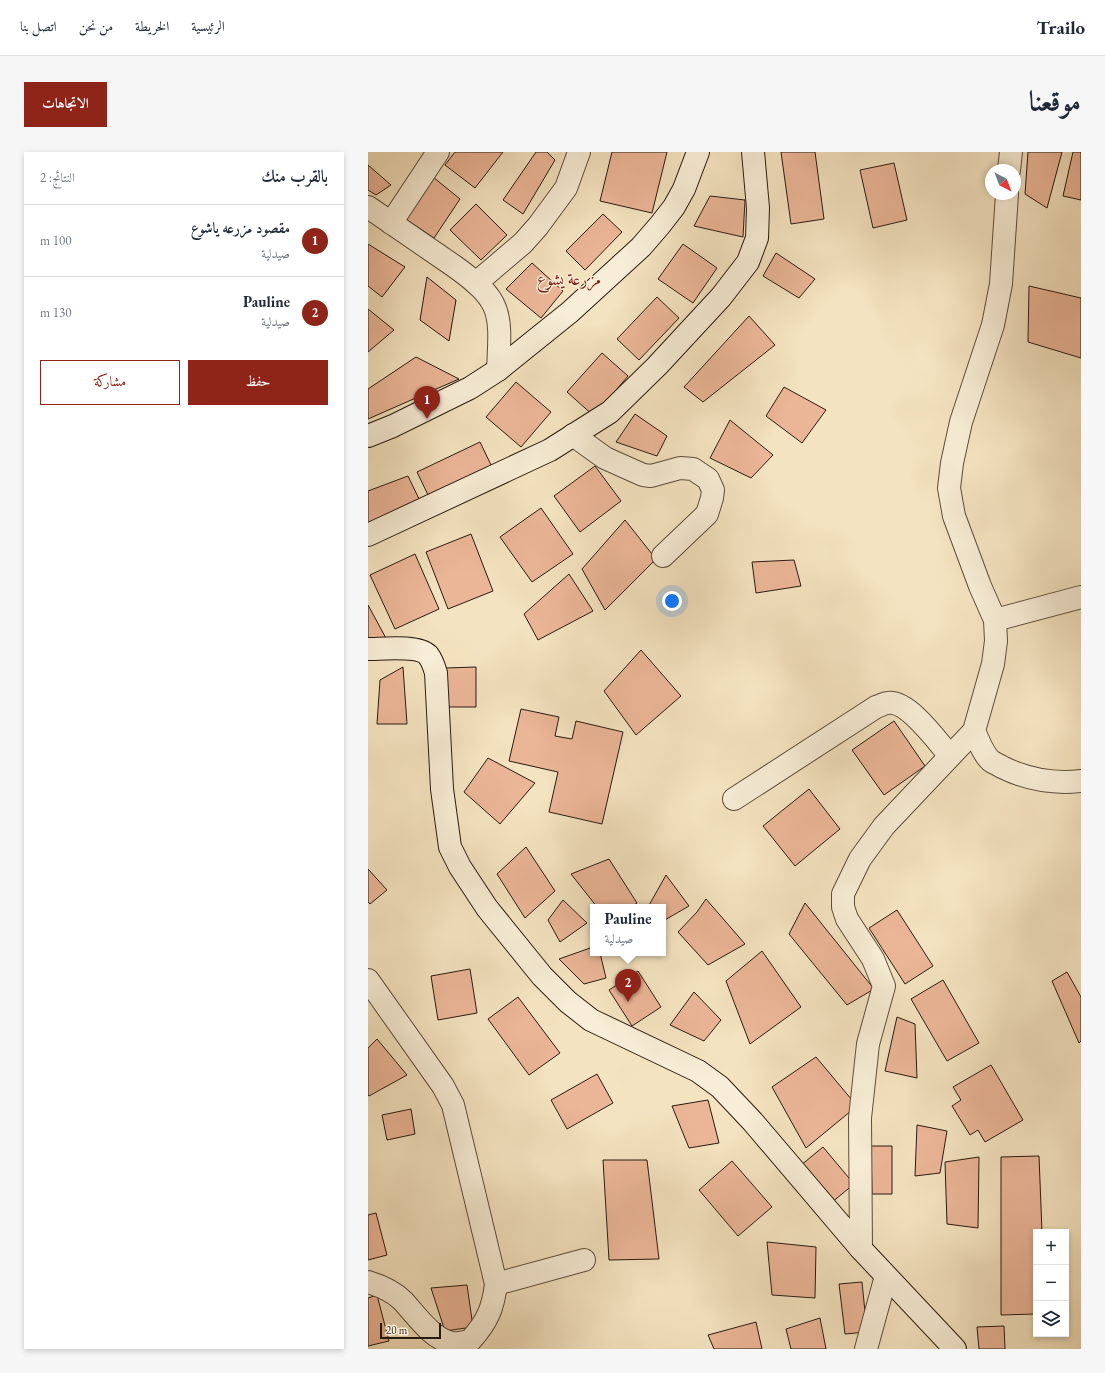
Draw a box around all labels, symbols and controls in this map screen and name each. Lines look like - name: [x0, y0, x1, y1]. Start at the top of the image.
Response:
- text: Trailo: [1036, 15, 1085, 40]
- text: اتصل بنا: [20, 17, 57, 35]
- text: من نحن: [79, 17, 113, 35]
- text: الخريطة: [135, 17, 169, 35]
- text: الرئيسية: [191, 17, 225, 35]
- button: الاتجاهات: [24, 82, 107, 127]
- text: موقعنا: [1029, 83, 1081, 119]
- north arrow: [985, 164, 1021, 200]
- text: بالقرب منك: [261, 165, 328, 187]
- text: النتائج: 2: [40, 169, 75, 186]
- text: مقصود مزرعه ياشوع: [191, 218, 290, 237]
- text: 100 m: [40, 232, 71, 249]
- text: 1: [312, 232, 318, 249]
- text: صيدلية: [261, 245, 290, 262]
- district label: مزرعة يشوع: [537, 268, 601, 293]
- text: Pauline: [243, 292, 290, 311]
- text: 130 m: [40, 304, 71, 321]
- text: 2: [312, 304, 318, 321]
- text: صيدلية: [261, 313, 290, 330]
- button: مشاركة: [40, 360, 180, 405]
- button: حفظ: [188, 360, 328, 405]
- pin: 1: [414, 386, 440, 419]
- your location: [662, 591, 682, 611]
- popup: [590, 904, 666, 956]
- text: Pauline: [604, 909, 652, 928]
- text: صيدلية: [604, 930, 633, 947]
- pin: 2: [615, 969, 641, 1002]
- map controls: [1033, 1229, 1069, 1337]
- button: +: [1033, 1229, 1069, 1265]
- button: −: [1033, 1265, 1069, 1301]
- button: layers: [1033, 1301, 1069, 1337]
- scale bar: [380, 1321, 441, 1340]
- text: 20 m: [386, 1323, 407, 1337]

